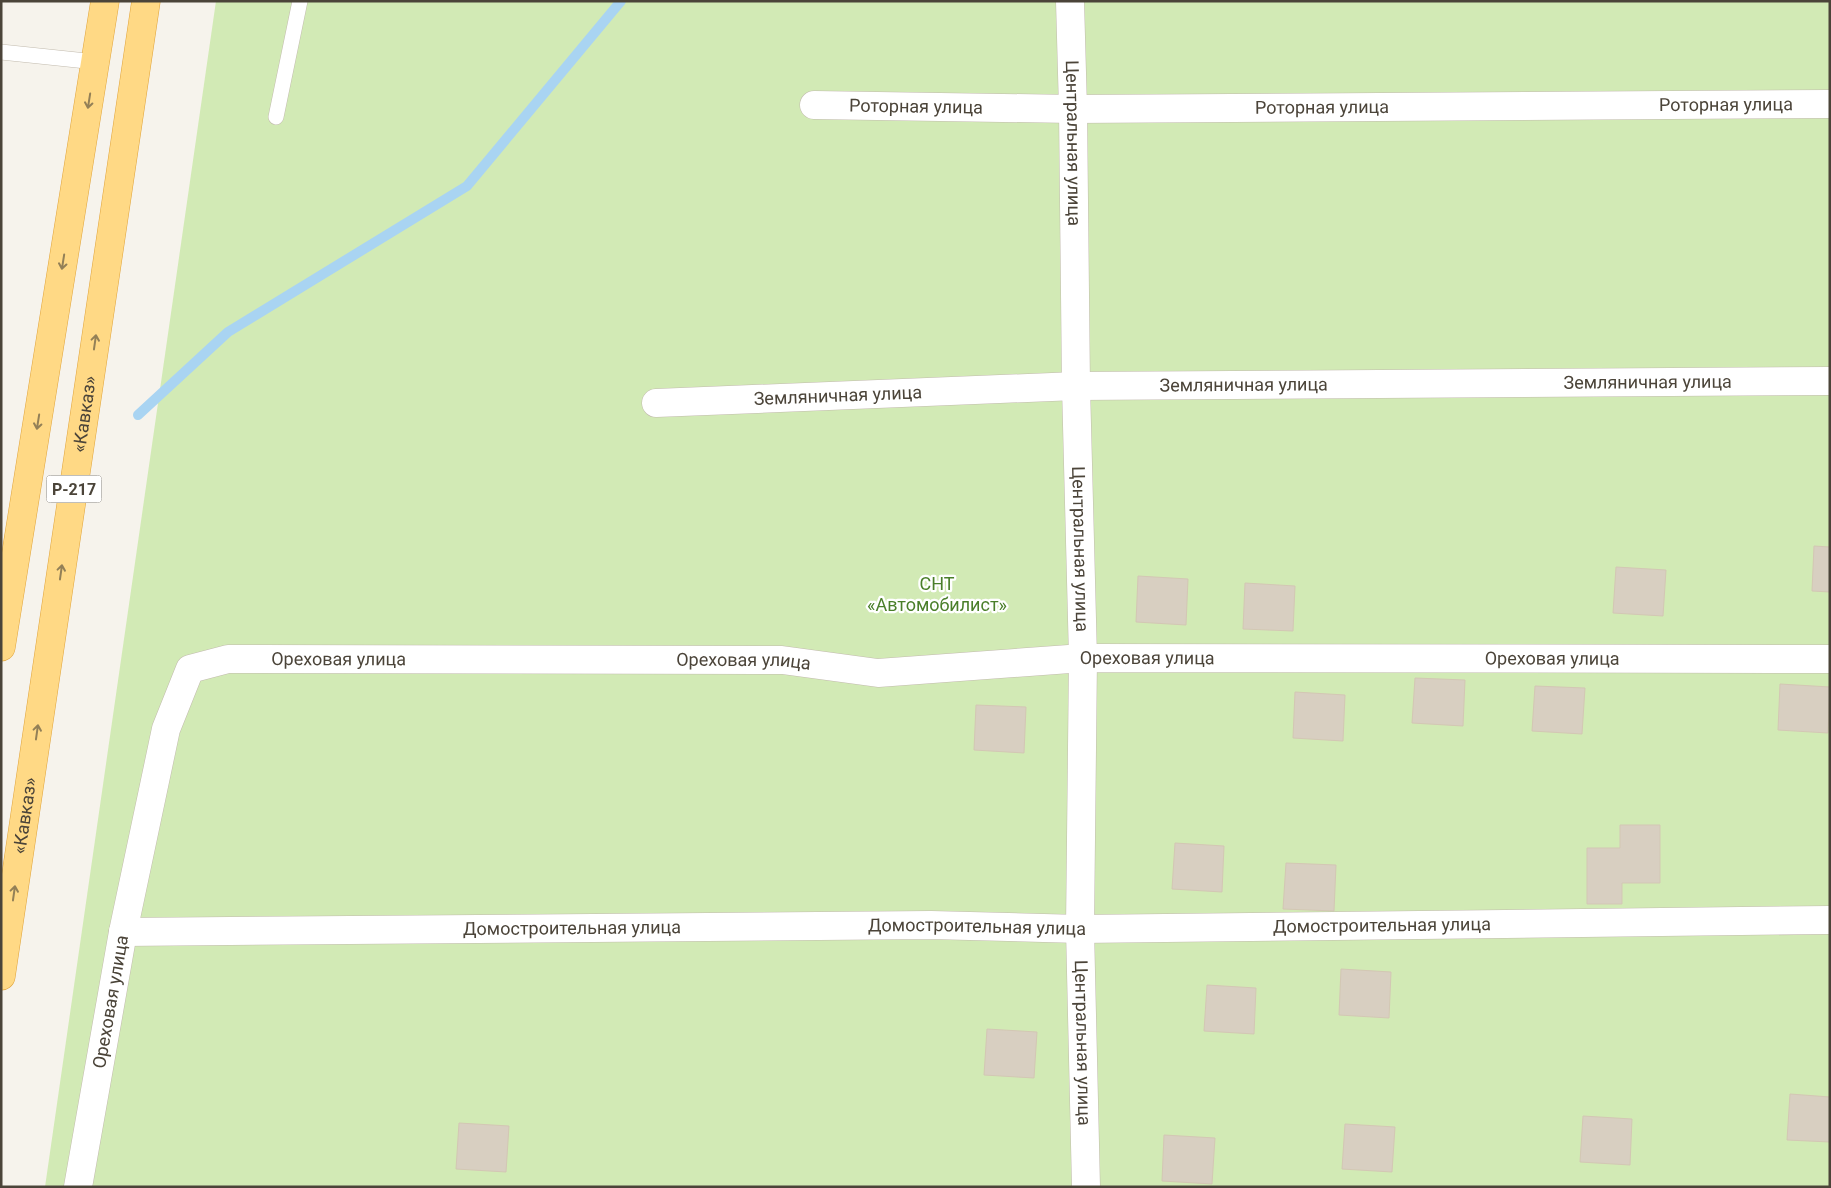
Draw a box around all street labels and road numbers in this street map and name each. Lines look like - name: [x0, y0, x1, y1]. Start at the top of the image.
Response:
- street label: Центральная улица: [1062, 60, 1085, 226]
- street label: Роторная улица: [1659, 93, 1793, 115]
- street label: Роторная улица: [849, 95, 983, 118]
- street label: Роторная улица: [1255, 96, 1389, 118]
- street label: Земляничная улица: [1563, 371, 1732, 393]
- street label: Земляничная улица: [1159, 373, 1328, 395]
- street label: «Кавказ»: [68, 374, 100, 454]
- street label: Земляничная улица: [753, 381, 922, 409]
- street label: Центральная улица: [1068, 466, 1093, 632]
- road number: Р-217: [46, 476, 102, 502]
- street label: Ореховая улица: [1080, 647, 1215, 668]
- street label: Ореховая улица: [271, 648, 406, 669]
- street label: Ореховая улица: [1485, 648, 1620, 669]
- street label: Ореховая улица: [676, 649, 812, 674]
- street label: «Кавказ»: [8, 776, 40, 855]
- street label: Домостроительная улица: [1273, 913, 1491, 937]
- street label: Домостроительная улица: [868, 914, 1086, 939]
- street label: Домостроительная улица: [463, 916, 681, 939]
- street label: Ореховая улица: [88, 933, 132, 1070]
- street label: Центральная улица: [1071, 960, 1096, 1126]

